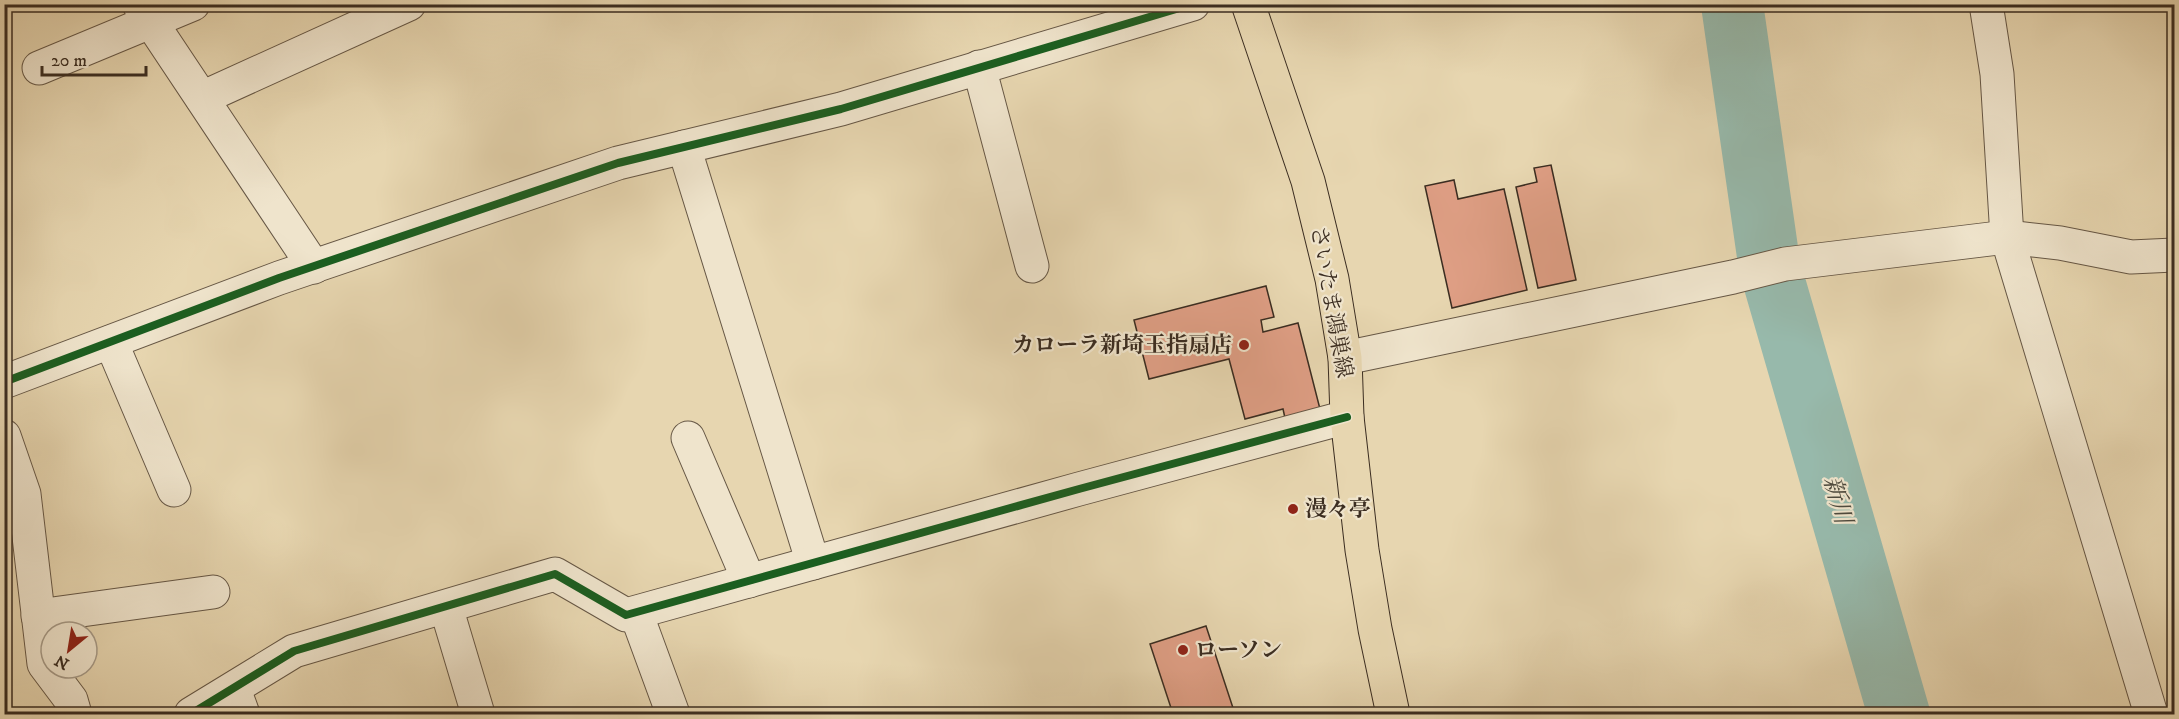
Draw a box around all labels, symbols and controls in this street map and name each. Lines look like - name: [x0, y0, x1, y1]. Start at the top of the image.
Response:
- scale bar: [42, 39, 146, 77]
- text: 20 m: [51, 50, 87, 72]
- street label: さいたま鴻巣線: [1304, 224, 1358, 380]
- place label: カローラ新埼玉指扇店: [1012, 332, 1232, 359]
- marker: カローラ新埼玉指扇店: [1237, 338, 1251, 352]
- water label: 新川: [1816, 473, 1859, 530]
- place label: 漫々亭: [1305, 496, 1371, 523]
- marker: 漫々亭: [1286, 502, 1300, 516]
- north arrow: [39, 620, 99, 680]
- place label: ローソン: [1195, 637, 1282, 664]
- marker: ローソン: [1176, 643, 1190, 657]
- text: N: [51, 650, 73, 674]

